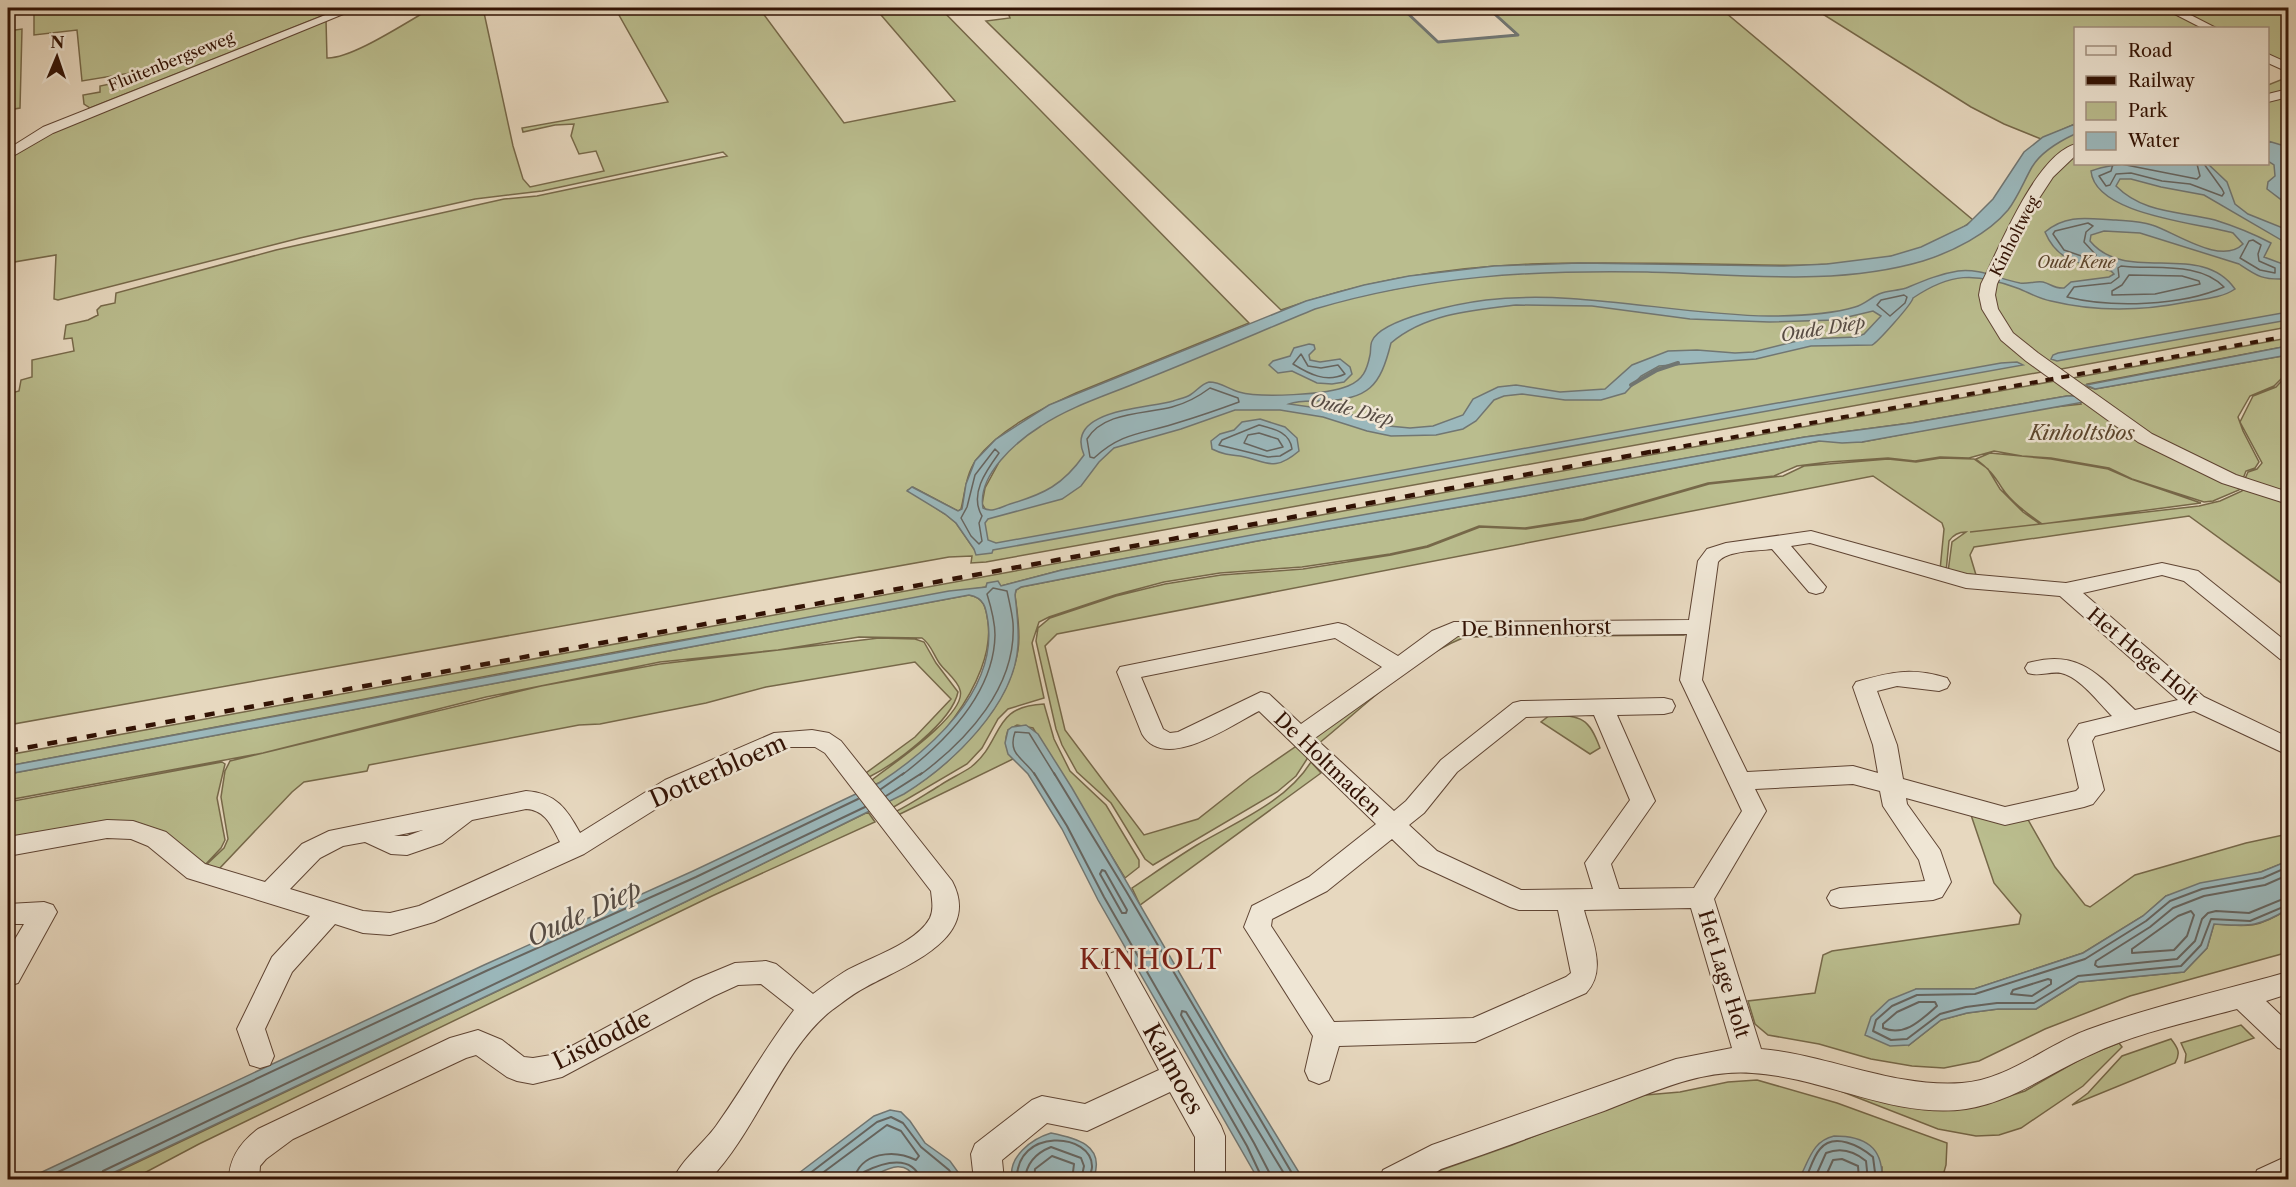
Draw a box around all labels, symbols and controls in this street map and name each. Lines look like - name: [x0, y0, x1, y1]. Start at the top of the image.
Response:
- street label: Fluitenbergseweg: [105, 26, 237, 95]
- north arrow: [27, 27, 87, 87]
- legend: [2074, 27, 2269, 165]
- text: N: [50, 32, 65, 52]
- text: Road: [2128, 40, 2173, 62]
- text: Railway: [2128, 70, 2196, 92]
- text: Park: [2128, 100, 2169, 122]
- text: Water: [2127, 130, 2180, 152]
- street label: Kinholtweg: [1985, 192, 2043, 280]
- park label: Oude Kene: [2037, 252, 2116, 272]
- water label: Oude Diep: [1779, 311, 1867, 347]
- water label: Oude Diep: [1308, 389, 1396, 431]
- park label: Kinholtsbos: [2027, 421, 2135, 445]
- street label: Het Hoge Holt: [2082, 602, 2204, 710]
- street label: De Binnenhorst: [1461, 615, 1611, 641]
- street label: De Holtmaden: [1269, 707, 1387, 821]
- street label: Dotterbloem: [645, 727, 791, 814]
- water label: Oude Diep: [521, 872, 647, 954]
- street label: Het Lage Holt: [1693, 907, 1755, 1041]
- district label: KINHOLT: [1079, 943, 1223, 976]
- street label: Lisdodde: [548, 1003, 656, 1076]
- street label: Kalmoes: [1137, 1018, 1210, 1119]

